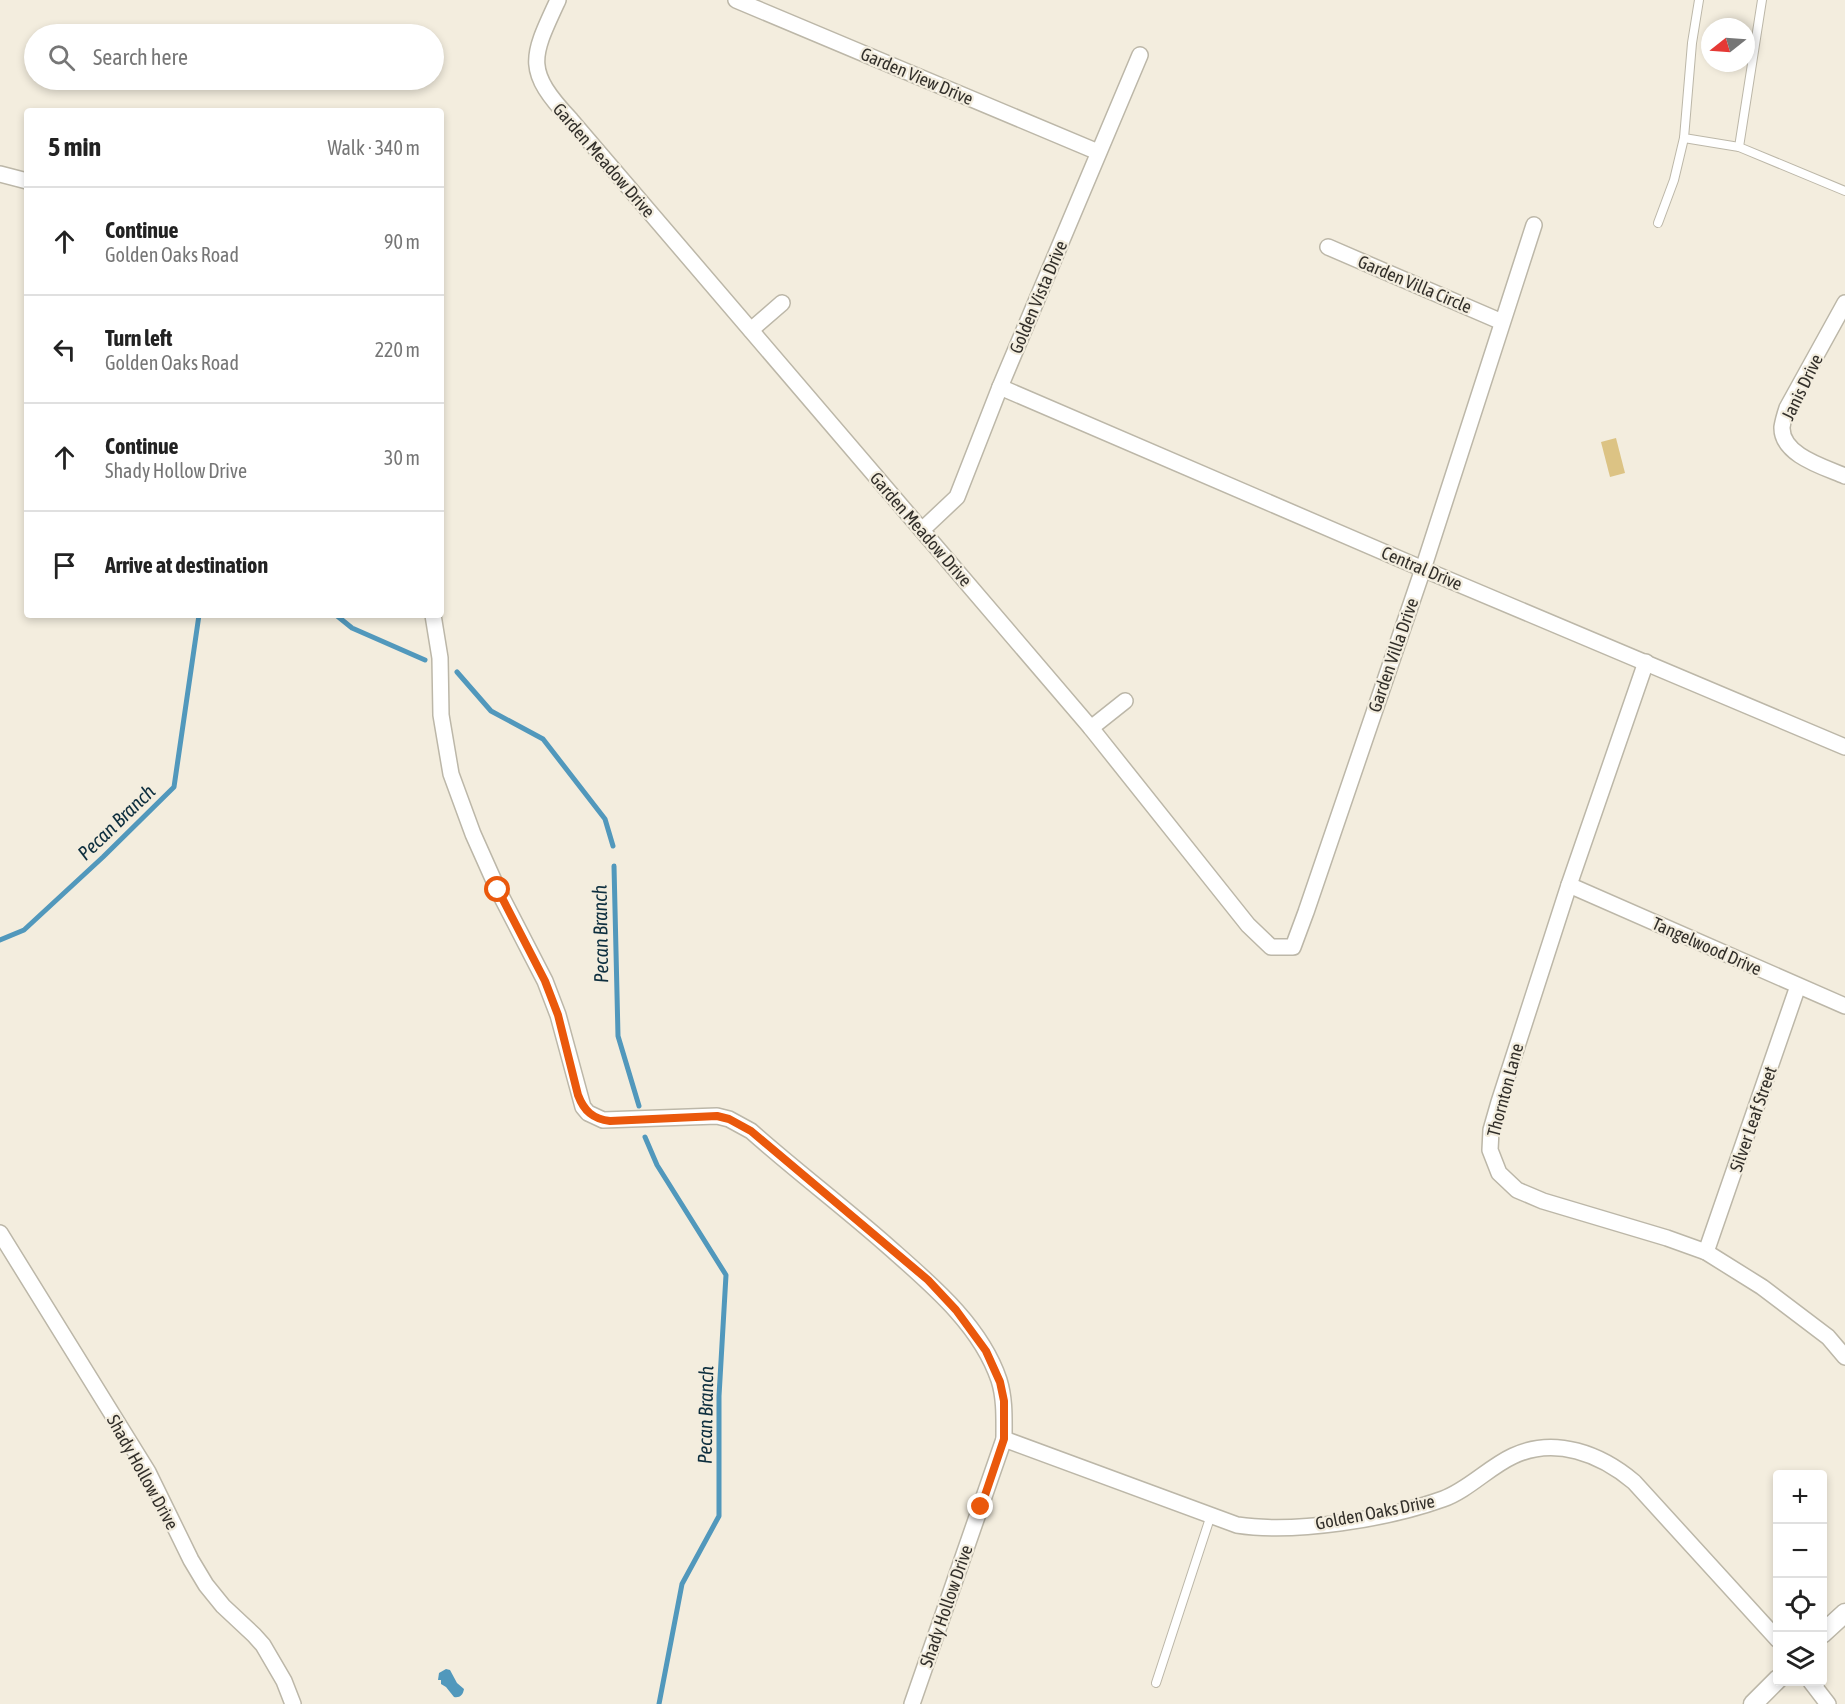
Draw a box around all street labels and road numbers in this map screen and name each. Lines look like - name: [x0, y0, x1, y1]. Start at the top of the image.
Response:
- street label: Garden View Drive: [858, 43, 976, 109]
- street label: Garden Meadow Drive: [549, 99, 659, 221]
- street label: Golden Vista Drive: [1005, 237, 1071, 357]
- street label: Garden Villa Circle: [1355, 251, 1475, 317]
- street label: Janis Drive: [1777, 351, 1827, 423]
- street label: Garden Meadow Drive: [866, 468, 976, 590]
- street label: Central Drive: [1378, 542, 1466, 594]
- street label: Garden Villa Drive: [1364, 595, 1422, 715]
- street label: Tangelwood Drive: [1649, 913, 1765, 979]
- street label: Thornton Lane: [1482, 1041, 1528, 1139]
- street label: Silver Leaf Street: [1725, 1064, 1781, 1174]
- street label: Shady Hollow Drive: [103, 1411, 183, 1533]
- street label: Golden Oaks Drive: [1314, 1490, 1436, 1534]
- street label: Shady Hollow Drive: [915, 1542, 977, 1670]

